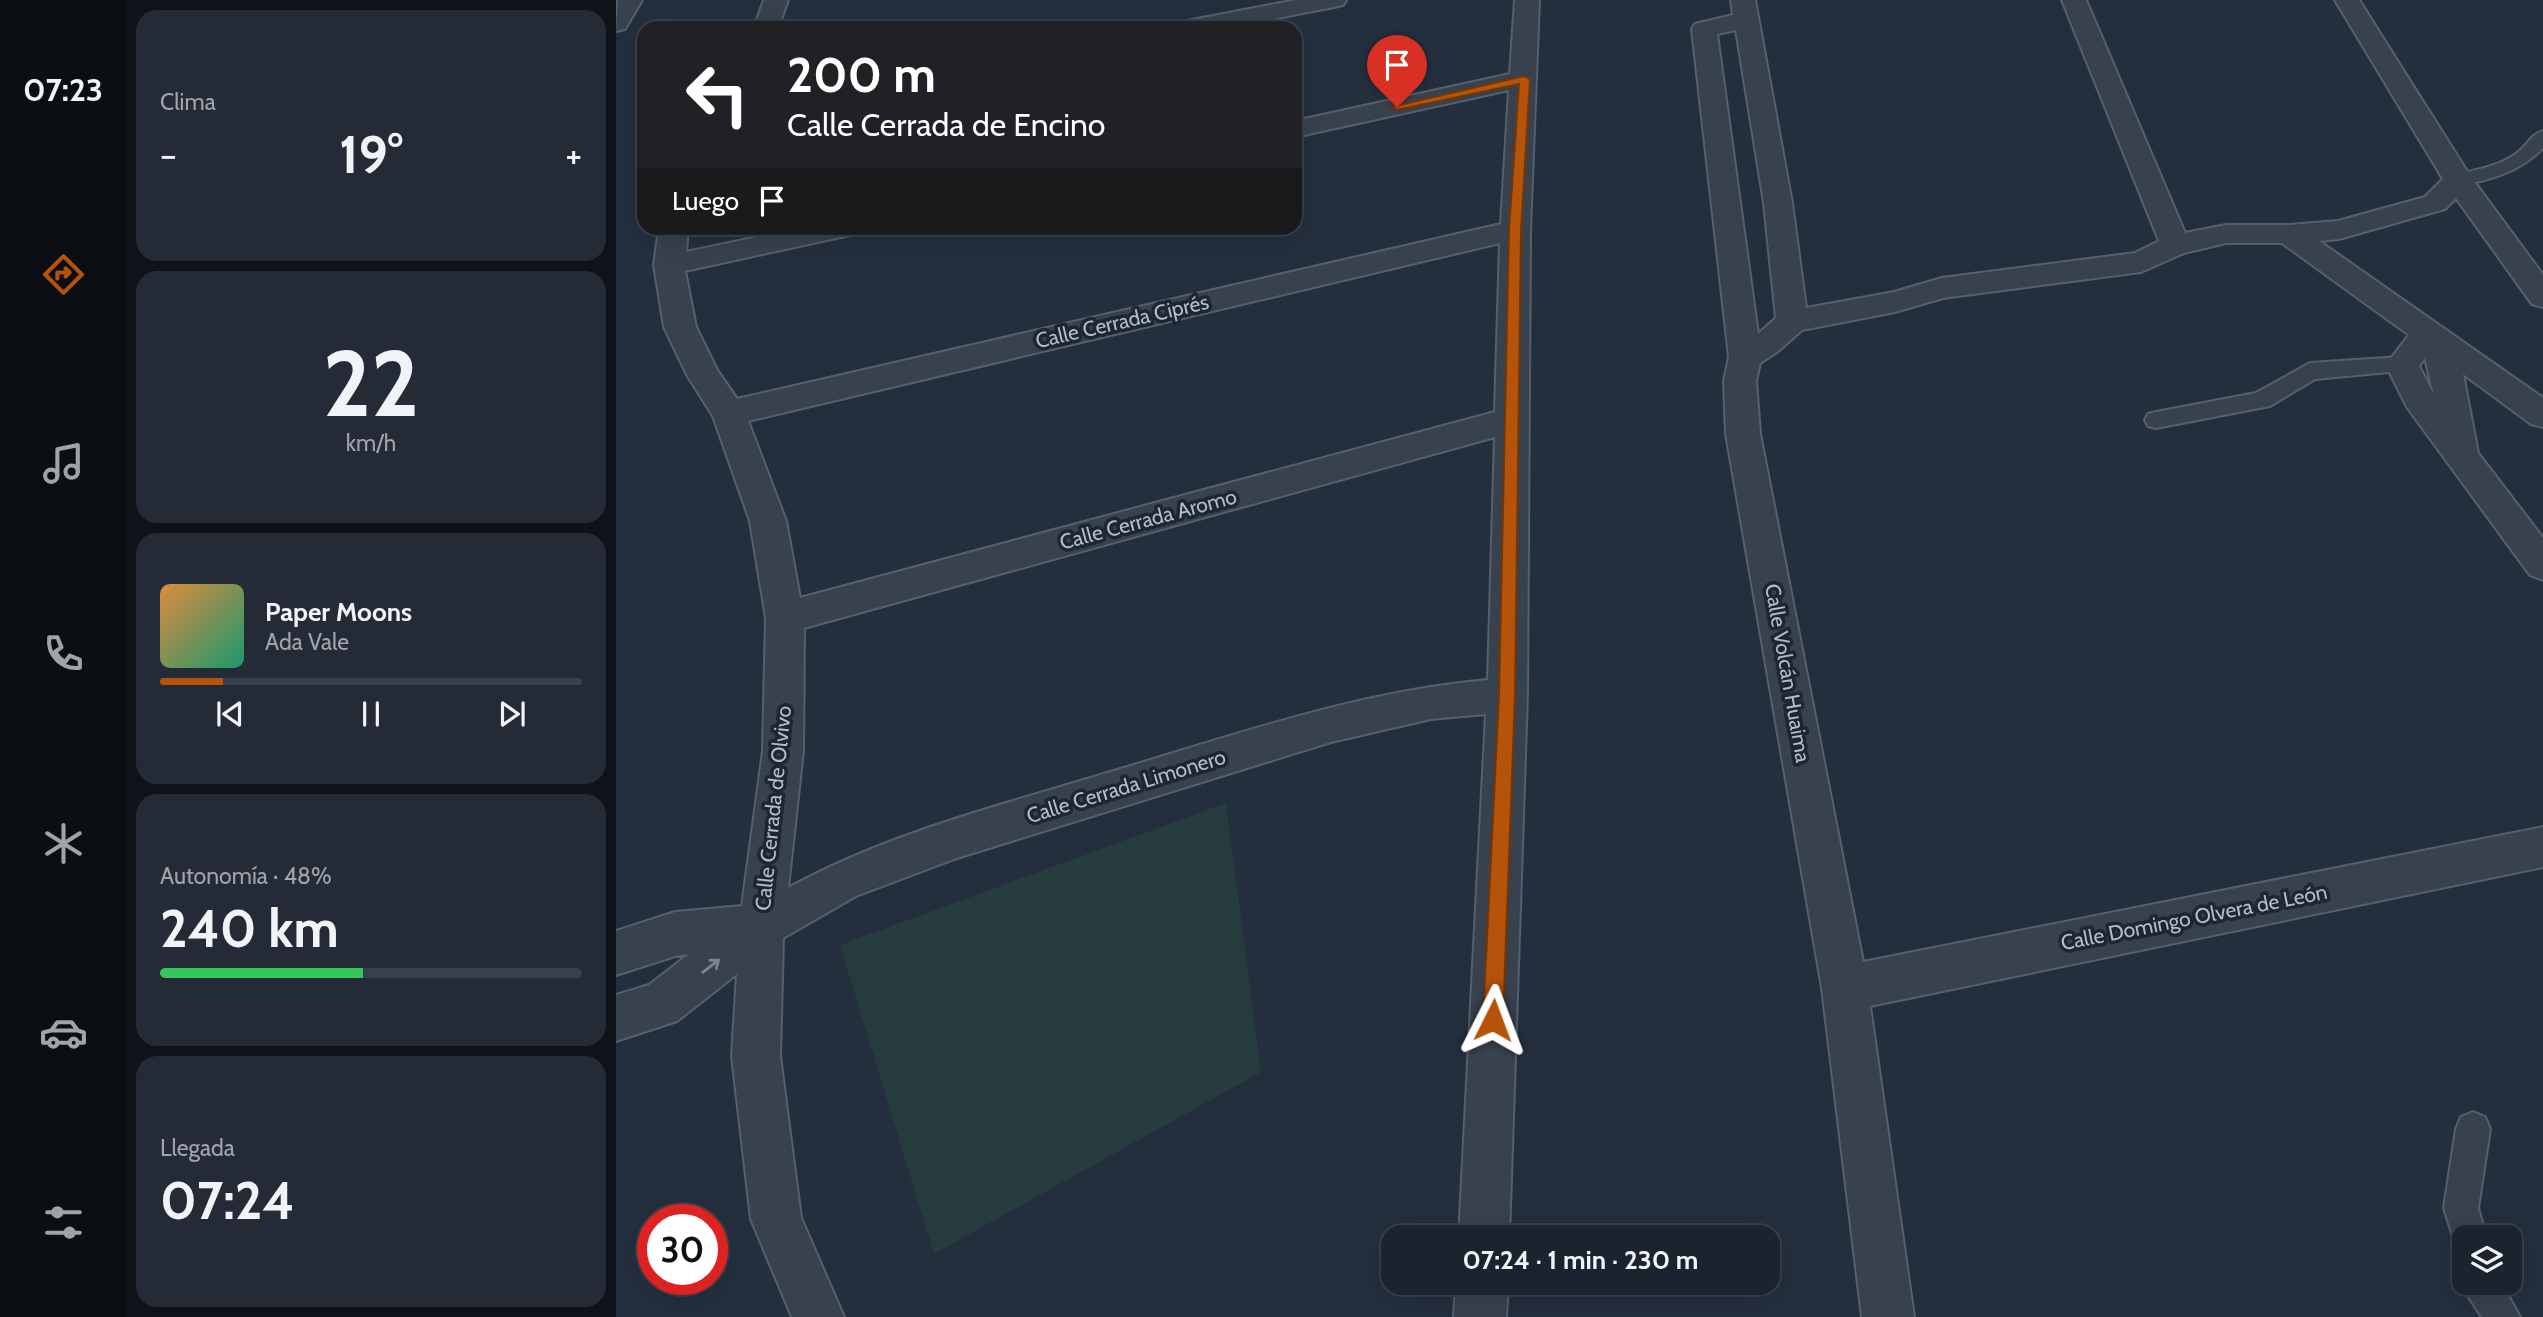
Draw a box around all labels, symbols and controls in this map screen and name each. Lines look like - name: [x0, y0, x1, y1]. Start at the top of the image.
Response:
- pin: [1367, 35, 1427, 107]
- text: 200 m: [787, 45, 936, 104]
- icon: arrive: [1378, 46, 1416, 84]
- icon: left: [672, 49, 763, 140]
- text: 07:23: [23, 70, 103, 109]
- text: Clima: [160, 88, 216, 116]
- text: Calle Cerrada de Encino: [787, 105, 1105, 144]
- text: 19°: [339, 123, 403, 186]
- text: −: [160, 131, 177, 178]
- text: +: [565, 131, 582, 178]
- icon: arrive: [753, 182, 791, 220]
- text: Luego: [672, 185, 739, 217]
- icon: directions: [39, 250, 88, 299]
- street label: Calle Cerrada Ciprés: [1033, 289, 1211, 353]
- text: 22: [323, 328, 419, 439]
- text: km/h: [346, 429, 396, 457]
- icon: music: [39, 439, 88, 488]
- street label: Calle Cerrada Aromo: [1057, 483, 1239, 555]
- street label: Calle Volcán Huaima: [1760, 582, 1816, 764]
- text: Paper Moons: [265, 596, 412, 628]
- text: Ada Vale: [265, 628, 349, 656]
- icon: phone: [39, 629, 88, 678]
- icon: previous: [211, 695, 249, 733]
- icon: pause: [352, 695, 390, 733]
- icon: next: [493, 695, 531, 733]
- street label: Calle Cerrada de Olvivo: [750, 704, 796, 912]
- street label: Calle Cerrada Limonero: [1024, 744, 1228, 828]
- icon: climate: [39, 819, 88, 868]
- text: Autonomía · 48%: [160, 862, 332, 890]
- street label: Calle Domingo Olvera de León: [2059, 879, 2329, 955]
- text: 240 km: [160, 897, 339, 960]
- one-way arrow: [701, 958, 719, 973]
- position arrow: [1456, 983, 1530, 1057]
- icon: car: [39, 1008, 88, 1057]
- text: Llegada: [160, 1134, 235, 1162]
- text: 07:24: [160, 1169, 295, 1232]
- icon: filters: [39, 1198, 88, 1247]
- speed limit sign: 30: [637, 1204, 728, 1295]
- map controls: [2452, 1225, 2522, 1295]
- button: layers: [2452, 1225, 2522, 1295]
- text: 07:24 · 1 min · 230 m: [1463, 1244, 1698, 1276]

